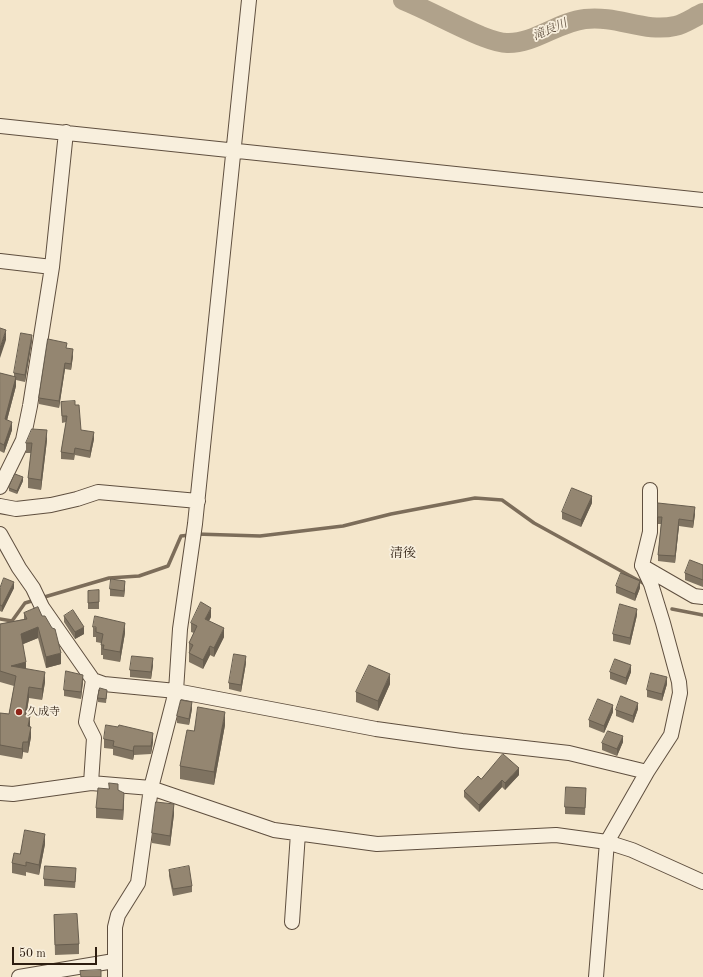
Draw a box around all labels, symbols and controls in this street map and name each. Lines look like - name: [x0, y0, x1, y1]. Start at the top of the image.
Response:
- water label: 滝良川: [531, 16, 569, 44]
- district label: 清後: [390, 546, 416, 562]
- place label: 久成寺: [27, 705, 60, 719]
- marker: 久成寺: [14, 707, 24, 717]
- scale bar: [14, 939, 99, 965]
- text: 50 m: [19, 948, 46, 960]

